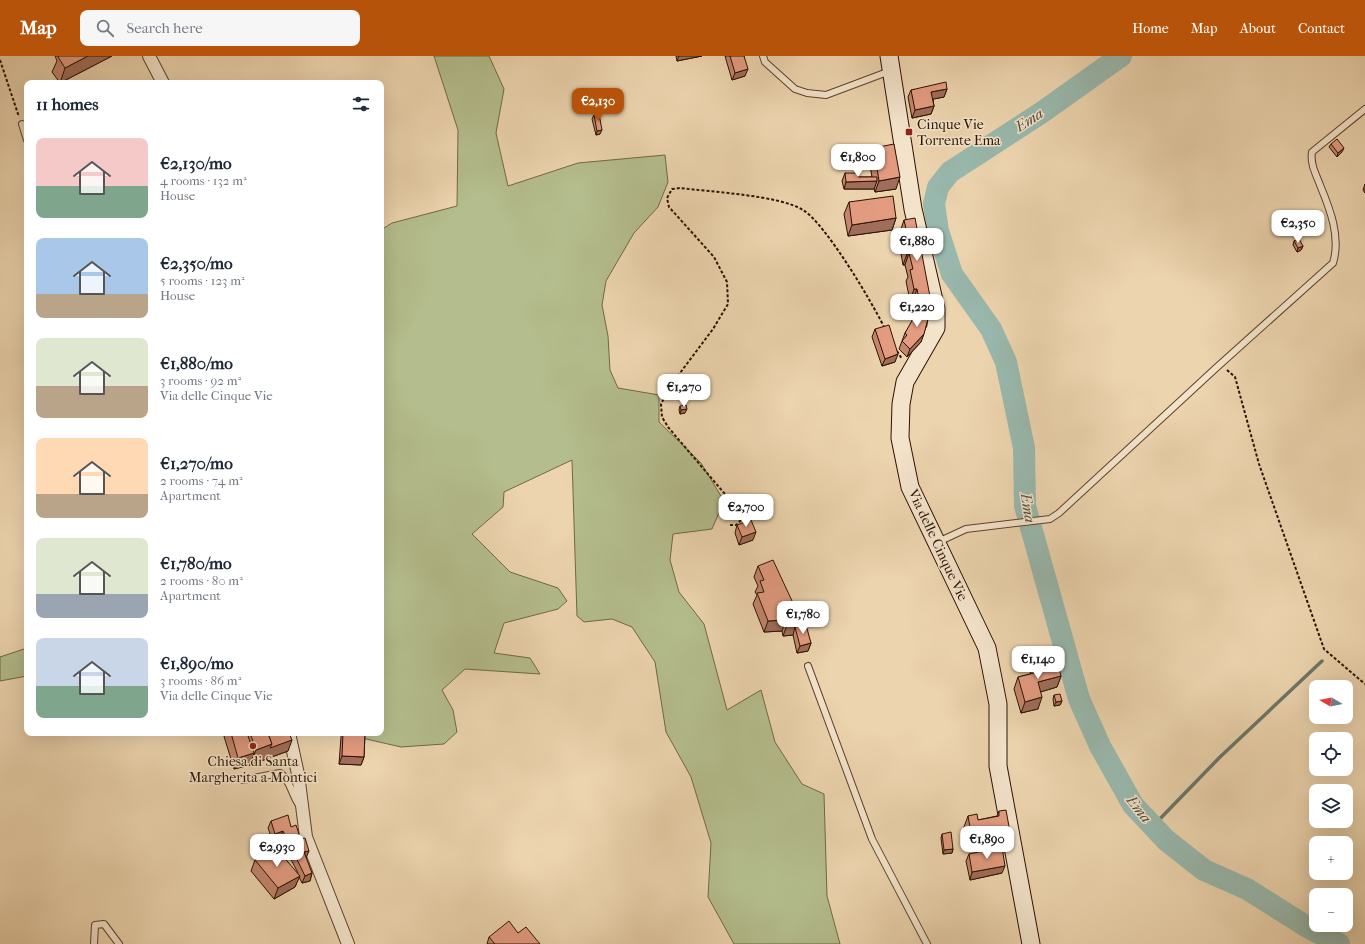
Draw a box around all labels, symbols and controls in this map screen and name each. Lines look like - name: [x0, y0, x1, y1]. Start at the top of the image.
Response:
- search box: [80, 10, 360, 46]
- text: Map: [20, 17, 56, 39]
- icon: search: [94, 17, 116, 39]
- text: Search here: [126, 19, 203, 37]
- text: Home: [1132, 20, 1169, 37]
- text: Map: [1191, 20, 1218, 37]
- text: About: [1240, 20, 1276, 37]
- text: Contact: [1298, 20, 1345, 37]
- pin: €2,130: [565, 88, 631, 122]
- icon: filters: [350, 93, 372, 115]
- text: €2,130: [581, 93, 615, 108]
- text: 11 homes: [36, 94, 99, 114]
- water label: Ema: [1011, 104, 1047, 136]
- place label: Cinque Vie Torrente Ema: [917, 116, 1001, 149]
- marker: Cinque Vie Torrente Ema: [904, 127, 914, 137]
- pin: €1,800: [825, 144, 891, 178]
- text: €1,800: [840, 149, 876, 164]
- text: €2,130/mo: [160, 153, 232, 173]
- icon: home: [68, 154, 116, 202]
- text: 4 rooms · 132 m²: [160, 173, 247, 188]
- text: House: [160, 188, 195, 203]
- pin: €2,350: [1265, 210, 1331, 244]
- text: €2,350: [1280, 215, 1316, 230]
- pin: €1,880: [884, 228, 950, 262]
- text: €1,880: [899, 233, 935, 248]
- text: €2,350/mo: [160, 253, 233, 273]
- icon: home: [68, 254, 116, 302]
- text: 5 rooms · 123 m²: [160, 273, 245, 288]
- text: House: [160, 288, 195, 303]
- pin: €1,220: [884, 294, 950, 328]
- text: €1,220: [899, 299, 935, 314]
- text: €1,880/mo: [160, 353, 233, 373]
- icon: home: [68, 354, 116, 402]
- text: 3 rooms · 92 m²: [160, 373, 241, 388]
- pin: €1,270: [651, 374, 717, 408]
- text: €1,270: [666, 379, 702, 394]
- text: Via delle Cinque Vie: [160, 388, 273, 403]
- text: €1,270/mo: [160, 453, 233, 473]
- icon: home: [68, 454, 116, 502]
- text: 2 rooms · 74 m²: [160, 473, 243, 488]
- street label: Via delle Cinque Vie: [904, 486, 971, 604]
- text: Apartment: [160, 488, 221, 503]
- water label: Ema: [1017, 491, 1039, 524]
- pin: €2,700: [713, 494, 779, 528]
- text: €2,700: [728, 499, 764, 514]
- text: €1,780/mo: [160, 553, 232, 573]
- icon: home: [68, 554, 116, 602]
- text: 2 rooms · 80 m²: [160, 573, 243, 588]
- text: Apartment: [160, 588, 221, 603]
- pin: €1,780: [770, 601, 836, 635]
- text: €1,780: [786, 606, 820, 621]
- pin: €1,140: [1005, 646, 1071, 680]
- text: €1,140: [1021, 651, 1055, 666]
- text: €1,890/mo: [160, 653, 233, 673]
- icon: home: [68, 654, 116, 702]
- text: 3 rooms · 86 m²: [160, 673, 241, 688]
- north arrow: [1309, 680, 1353, 724]
- map controls: [1309, 680, 1353, 932]
- text: Via delle Cinque Vie: [160, 688, 273, 703]
- button: locate: [1309, 732, 1353, 776]
- marker: Chiesa di Santa Margherita a Montici: [248, 741, 258, 751]
- place label: Chiesa di Santa Margherita a Montici: [189, 753, 317, 786]
- button: layers: [1309, 784, 1353, 828]
- water label: Ema: [1122, 791, 1155, 826]
- pin: €1,890: [954, 826, 1020, 860]
- text: €1,890: [969, 831, 1005, 846]
- pin: €2,930: [244, 834, 310, 868]
- button: +: [1309, 836, 1353, 880]
- text: €2,930: [259, 839, 295, 854]
- button: −: [1309, 888, 1353, 932]

